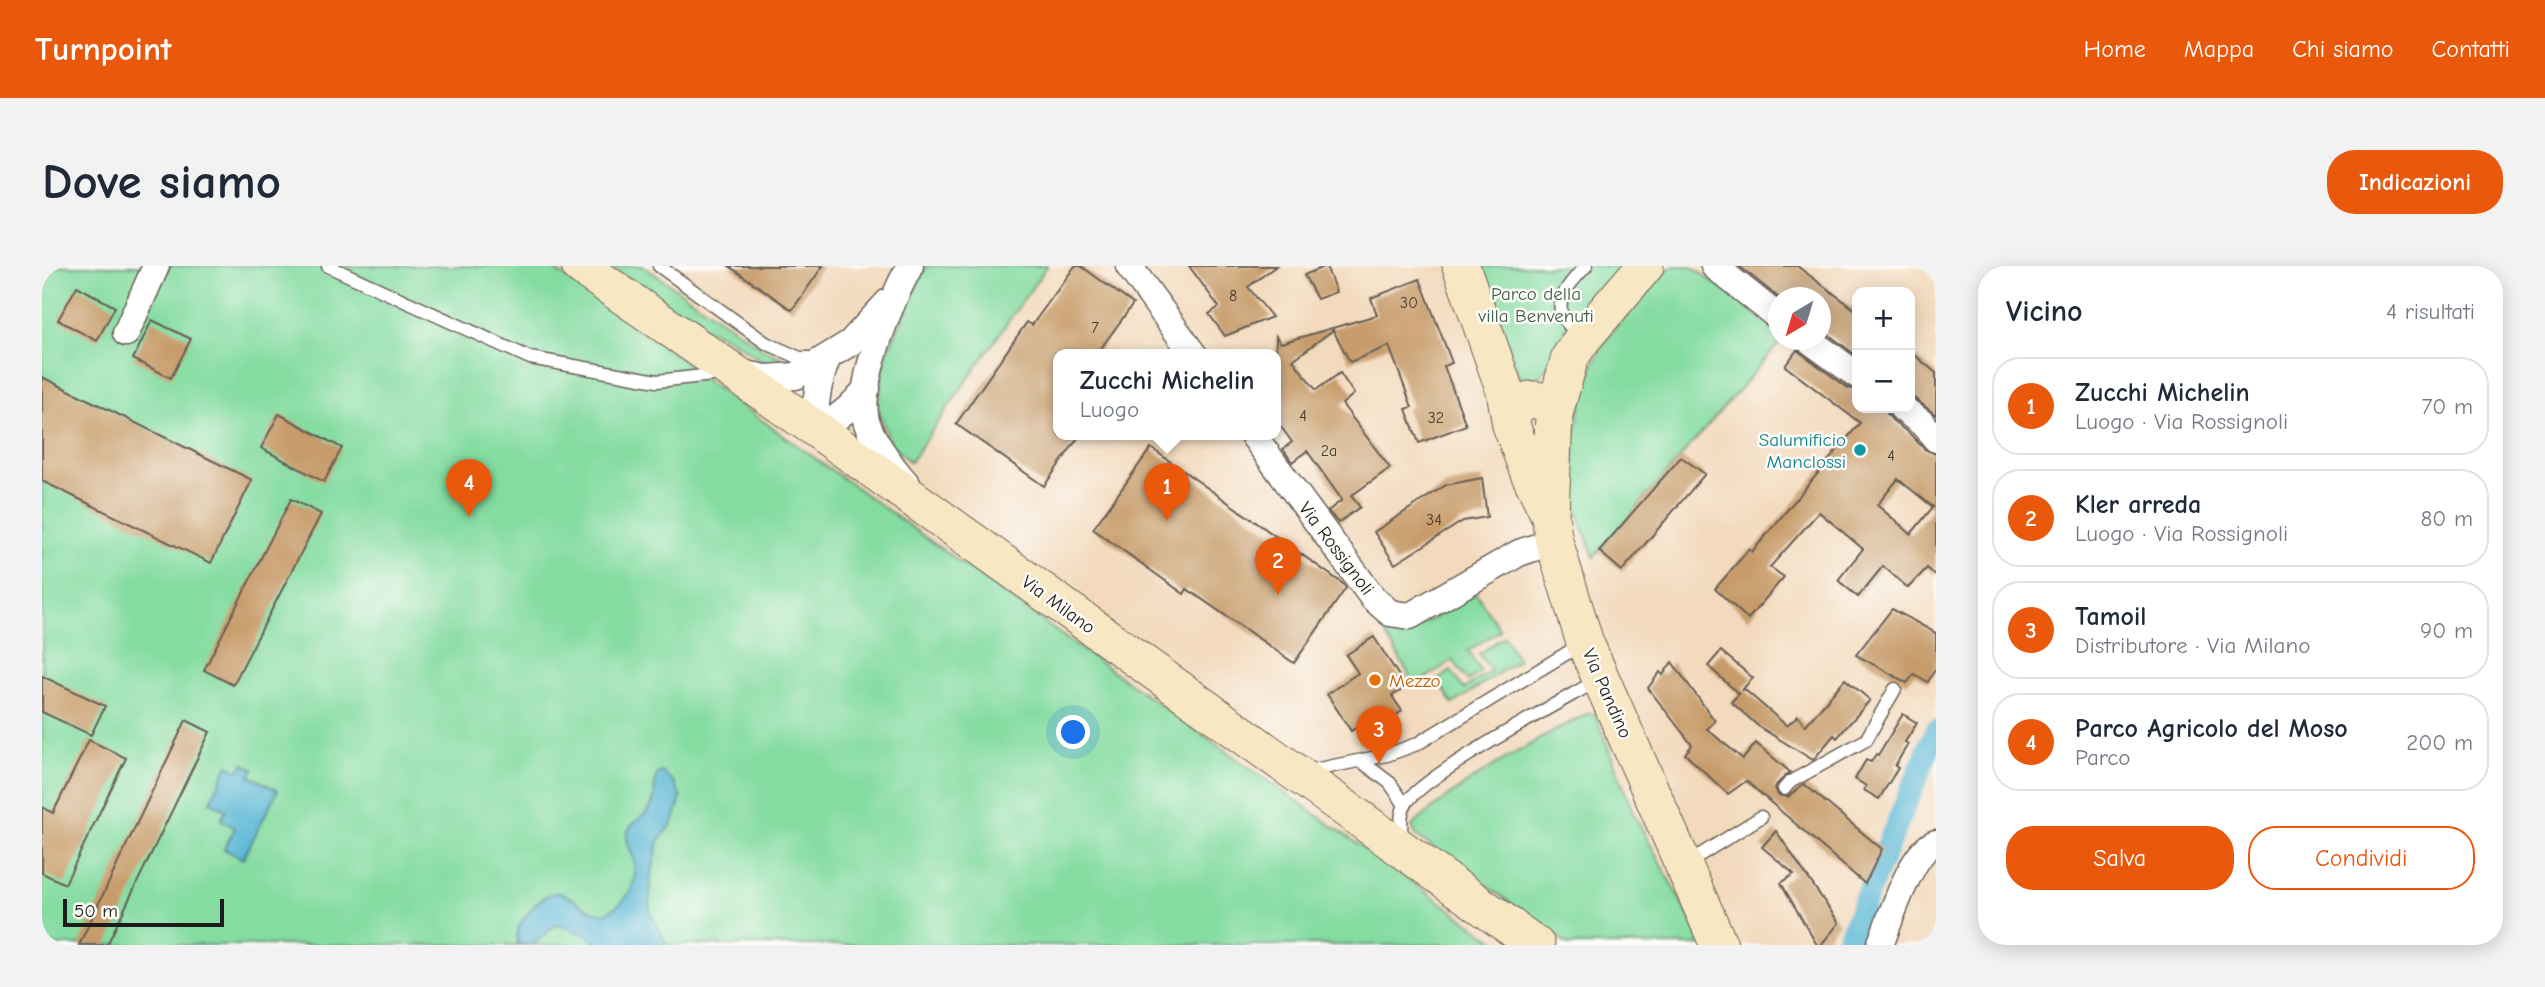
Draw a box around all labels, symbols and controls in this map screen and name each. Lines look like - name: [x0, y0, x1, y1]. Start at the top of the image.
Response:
- text: Turnpoint: [35, 30, 172, 68]
- text: Home: [2084, 35, 2146, 63]
- text: Mappa: [2184, 35, 2254, 63]
- text: Chi siamo: [2292, 35, 2394, 63]
- text: Contatti: [2432, 35, 2510, 63]
- button: Indicazioni: [2327, 150, 2503, 214]
- text: Dove siamo: [42, 154, 281, 210]
- park label: Parco della villa Benvenuti: [1477, 283, 1594, 327]
- house number: 8: [1229, 287, 1237, 305]
- north arrow: [1768, 287, 1831, 350]
- map controls: [1852, 287, 1915, 413]
- button: +: [1852, 287, 1915, 350]
- house number: 30: [1400, 294, 1418, 312]
- text: Vicino: [2006, 294, 2083, 329]
- text: 4 risultati: [2386, 298, 2475, 325]
- house number: 7: [1091, 319, 1099, 337]
- popup: [1053, 349, 1281, 440]
- button: −: [1852, 350, 1915, 413]
- text: Zucchi Michelin: [1080, 366, 1254, 396]
- text: Zucchi Michelin: [2075, 378, 2250, 408]
- text: 1: [2026, 393, 2036, 420]
- text: 70 m: [2421, 393, 2473, 420]
- text: Luogo: [1080, 396, 1139, 423]
- house number: 4: [1299, 407, 1307, 425]
- text: Luogo · Via Rossignoli: [2075, 408, 2288, 435]
- house number: 32: [1428, 409, 1444, 427]
- place label: Salumificio Manclossi: [1759, 429, 1846, 473]
- house number: 2a: [1321, 442, 1337, 460]
- marker: Salumificio Manclossi: [1852, 442, 1868, 458]
- house number: 4: [1887, 447, 1895, 465]
- pin: 4: [446, 459, 492, 517]
- pin: 1: [1144, 463, 1190, 521]
- text: Kler arreda: [2075, 490, 2201, 520]
- street label: Via Rossignoli: [1294, 498, 1378, 600]
- text: 2: [2025, 505, 2037, 532]
- text: 80 m: [2420, 505, 2473, 532]
- house number: 34: [1426, 511, 1442, 529]
- text: Luogo · Via Rossignoli: [2075, 520, 2288, 547]
- pin: 2: [1255, 537, 1301, 595]
- street label: Via Milano: [1017, 571, 1099, 639]
- text: Tamoil: [2075, 602, 2146, 632]
- text: 3: [2025, 617, 2037, 644]
- text: 90 m: [2420, 617, 2473, 644]
- text: Distributore · Via Milano: [2075, 632, 2310, 659]
- street label: Via Pandino: [1578, 645, 1637, 742]
- place label: Mezzo: [1389, 670, 1441, 692]
- marker: Mezzo: [1367, 672, 1383, 688]
- pin: 3: [1356, 706, 1402, 764]
- text: Parco Agricolo del Moso: [2075, 714, 2348, 744]
- your location: [1056, 715, 1090, 749]
- text: 4: [2026, 729, 2036, 756]
- text: 200 m: [2406, 729, 2473, 756]
- text: Parco: [2075, 744, 2130, 771]
- button: Salva: [2006, 826, 2234, 890]
- button: Condividi: [2248, 826, 2475, 890]
- scale bar: [63, 896, 224, 928]
- text: 50 m: [74, 900, 118, 922]

